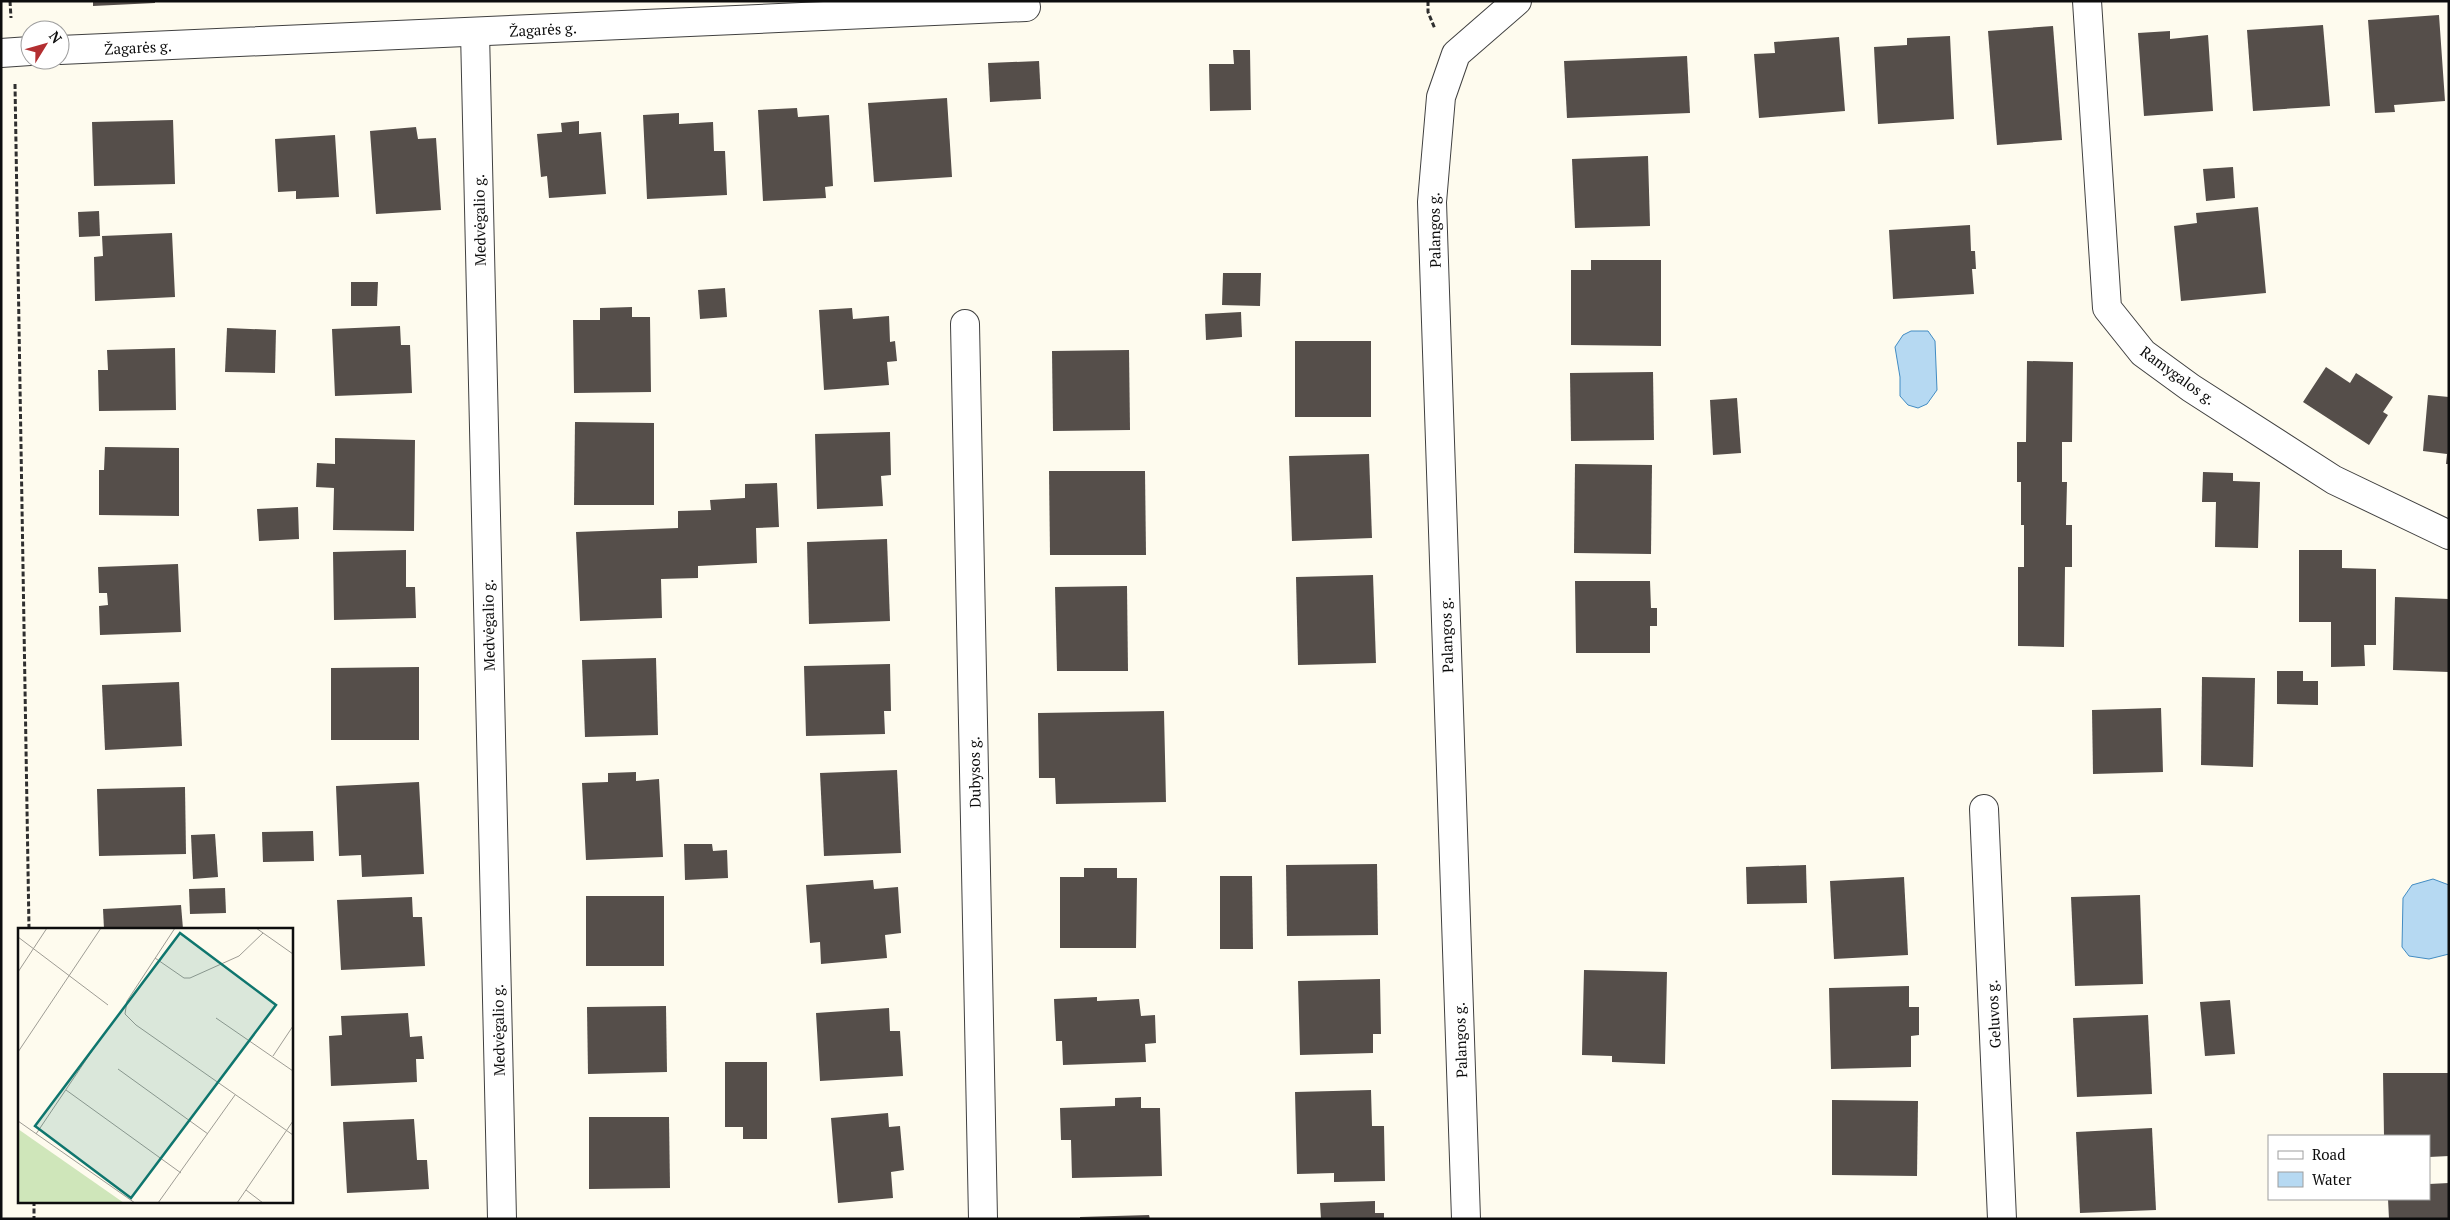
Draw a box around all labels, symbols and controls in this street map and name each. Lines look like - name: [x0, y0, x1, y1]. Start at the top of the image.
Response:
- street label: Žagarės g.: [509, 17, 577, 41]
- north arrow: [20, 20, 70, 70]
- text: N: [45, 27, 67, 47]
- street label: Žagarės g.: [104, 35, 172, 59]
- street label: Medvėgalio g.: [468, 174, 490, 266]
- street label: Palangos g.: [1423, 192, 1445, 268]
- street label: Ramygalos g.: [2137, 341, 2219, 409]
- street label: Medvėgalio g.: [477, 579, 499, 671]
- street label: Palangos g.: [1435, 597, 1457, 673]
- street label: Dubysos g.: [963, 736, 985, 808]
- inset map: [18, 928, 292, 1202]
- street label: Geluvos g.: [1981, 979, 2005, 1049]
- street label: Medvėgalio g.: [487, 984, 509, 1076]
- street label: Palangos g.: [1449, 1002, 1471, 1078]
- legend: [2268, 1135, 2430, 1200]
- text: Road: [2312, 1144, 2345, 1164]
- text: Water: [2312, 1169, 2352, 1189]

